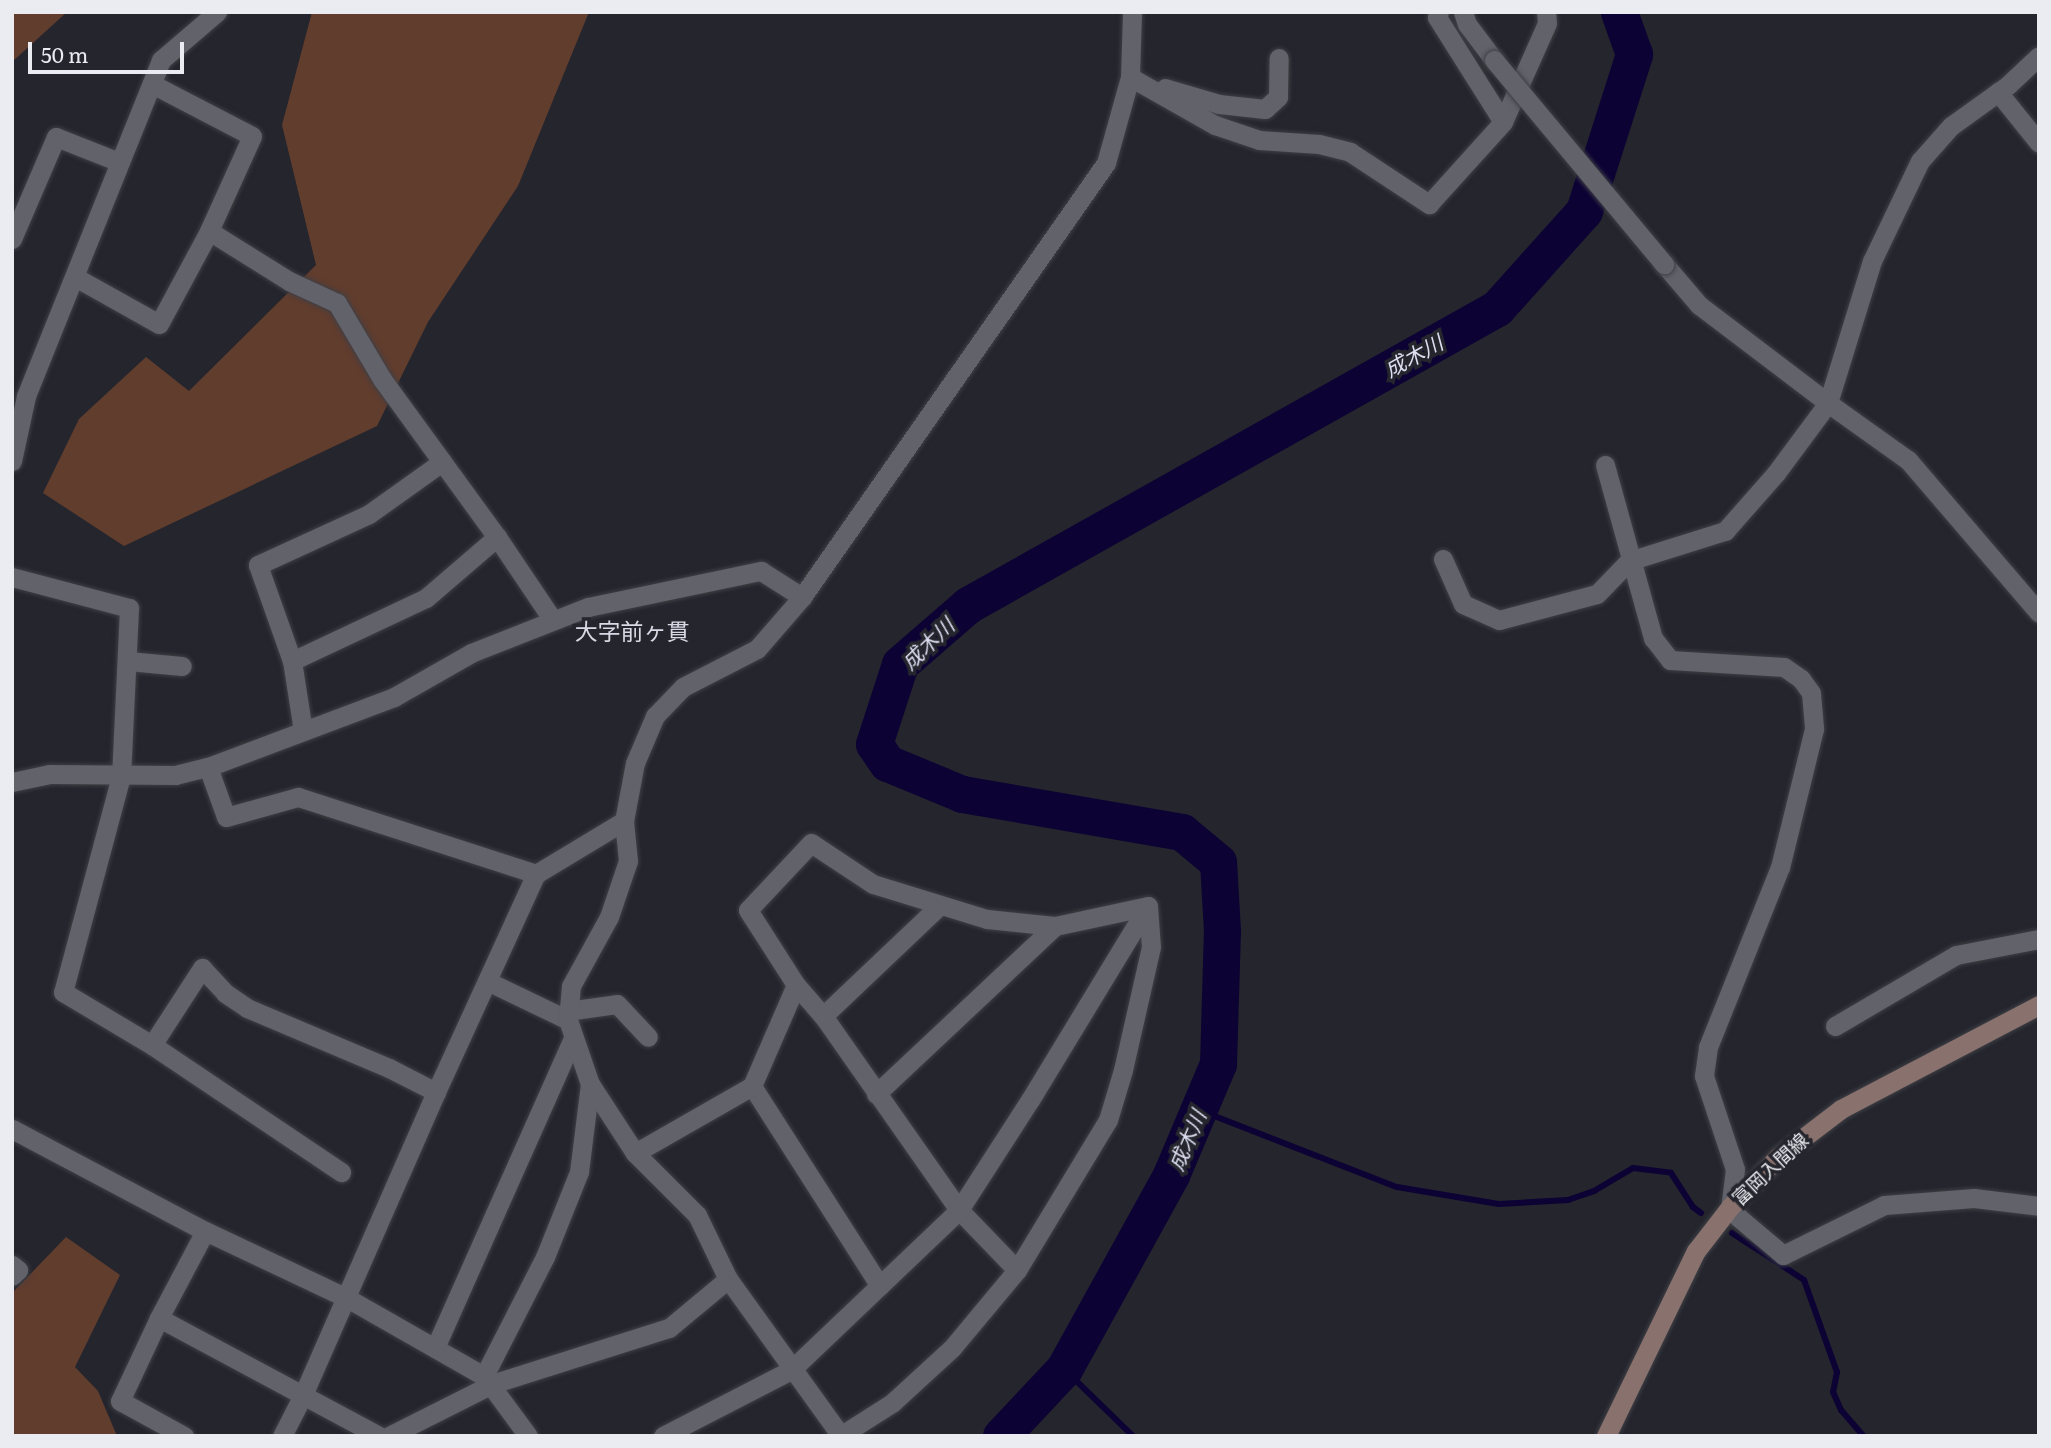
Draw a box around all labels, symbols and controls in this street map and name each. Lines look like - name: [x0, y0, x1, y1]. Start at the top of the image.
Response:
- scale bar: [32, 28, 187, 72]
- text: 50 m: [41, 38, 88, 69]
- water label: 成木川: [1379, 329, 1447, 381]
- water label: 成木川: [896, 612, 958, 674]
- district label: 大字前ヶ貫: [575, 616, 689, 644]
- water label: 成木川: [1162, 1106, 1210, 1174]
- street label: 富岡入間線: [1727, 1128, 1813, 1210]

